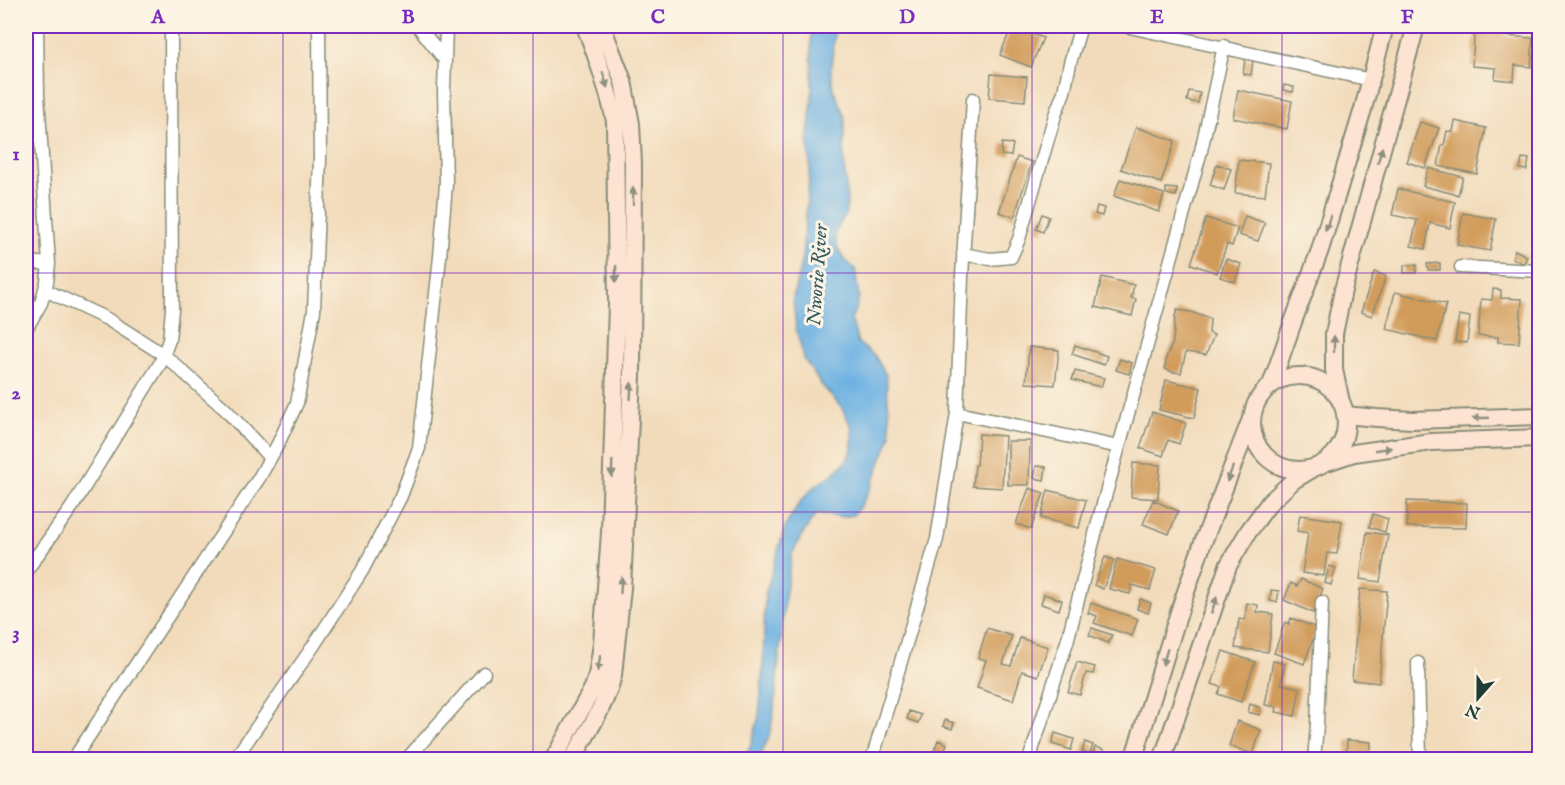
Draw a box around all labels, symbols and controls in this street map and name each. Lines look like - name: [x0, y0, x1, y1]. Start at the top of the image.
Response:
- text: A: [150, 5, 166, 30]
- text: B: [401, 5, 415, 30]
- text: C: [651, 5, 665, 30]
- text: D: [899, 5, 915, 30]
- text: E: [1150, 5, 1164, 30]
- text: F: [1401, 5, 1414, 30]
- one-way arrow: [601, 71, 610, 89]
- text: 1: [12, 142, 20, 167]
- one-way arrow: [1376, 146, 1385, 164]
- one-way arrow: [628, 186, 638, 205]
- one-way arrow: [1323, 214, 1332, 232]
- water label: Nworie River: [802, 222, 834, 327]
- one-way arrow: [611, 265, 621, 284]
- one-way arrow: [1330, 334, 1339, 353]
- text: 2: [11, 381, 21, 406]
- one-way arrow: [627, 381, 636, 400]
- one-way arrow: [1472, 413, 1491, 422]
- one-way arrow: [1374, 444, 1393, 453]
- one-way arrow: [607, 460, 617, 479]
- one-way arrow: [1225, 465, 1235, 483]
- one-way arrow: [617, 576, 626, 595]
- one-way arrow: [1210, 595, 1220, 613]
- text: 3: [12, 621, 20, 646]
- one-way arrow: [1160, 648, 1169, 666]
- one-way arrow: [594, 654, 603, 673]
- north arrow: [1448, 668, 1508, 728]
- text: N: [1463, 698, 1484, 722]

